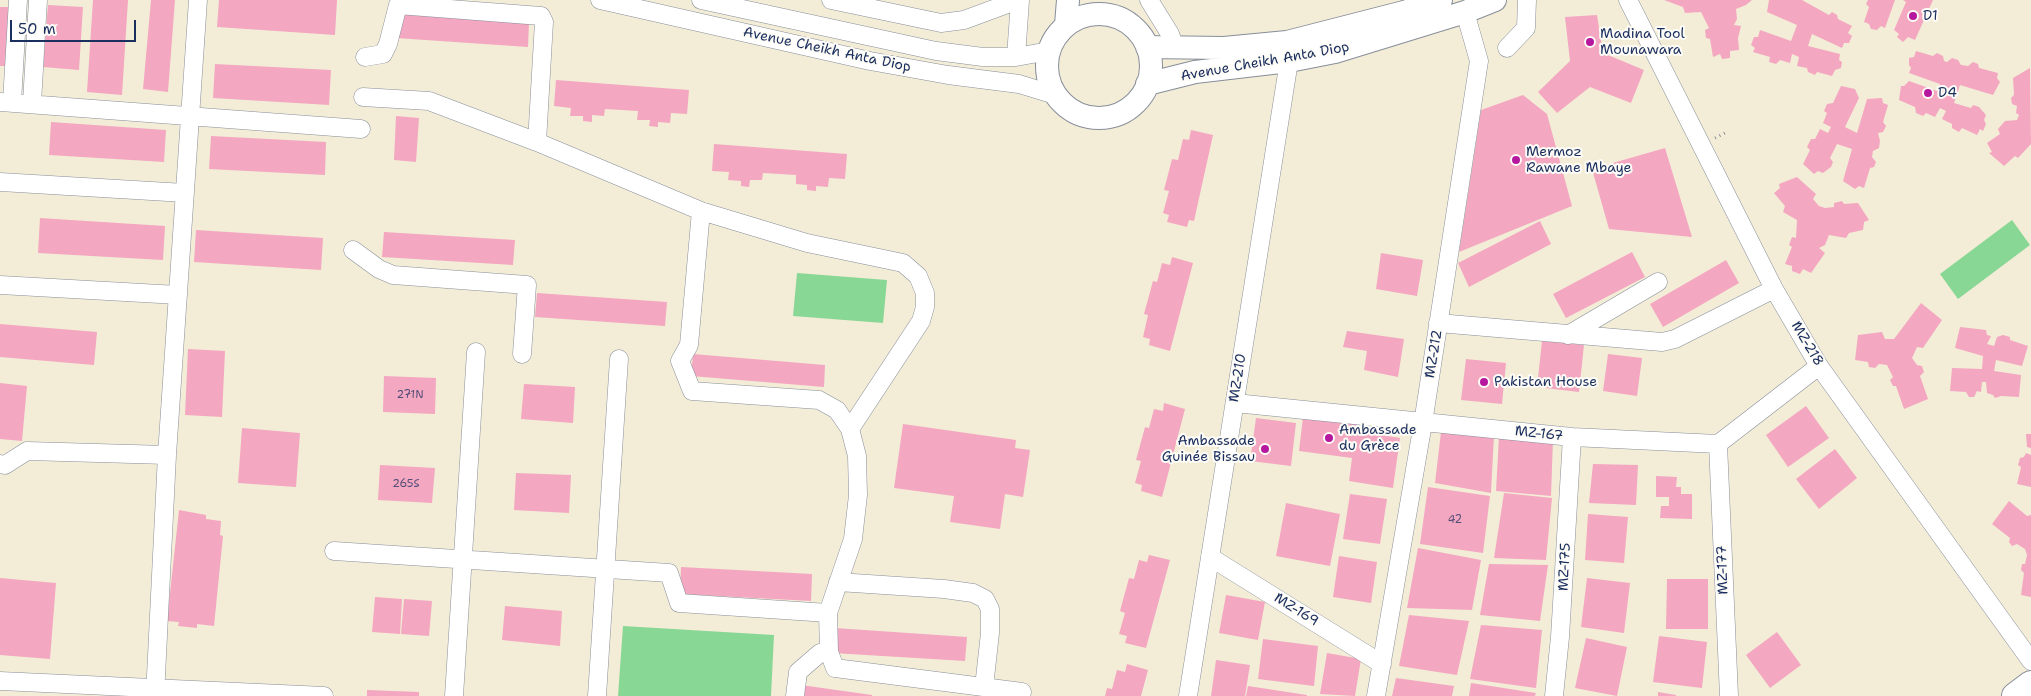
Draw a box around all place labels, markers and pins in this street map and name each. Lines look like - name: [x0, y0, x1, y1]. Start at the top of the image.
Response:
- place label: D1: [1923, 8, 1938, 24]
- marker: D1: [1907, 10, 1919, 22]
- place label: Madina Tool Mounawara: [1600, 26, 1685, 58]
- marker: Madina Tool Mounawara: [1584, 36, 1596, 48]
- place label: D4: [1938, 85, 1957, 101]
- marker: D4: [1922, 87, 1934, 99]
- place label: Mermoz Rawane Mbaye: [1526, 144, 1632, 176]
- marker: Mermoz Rawane Mbaye: [1510, 154, 1522, 166]
- place label: Pakistan House: [1494, 374, 1597, 390]
- marker: Pakistan House: [1478, 376, 1490, 388]
- place label: Ambassade du Grèce: [1339, 422, 1417, 454]
- marker: Ambassade du Grèce: [1323, 432, 1335, 444]
- place label: Ambassade Guinée Bissau: [1162, 433, 1255, 466]
- marker: Ambassade Guinée Bissau: [1259, 443, 1271, 455]

